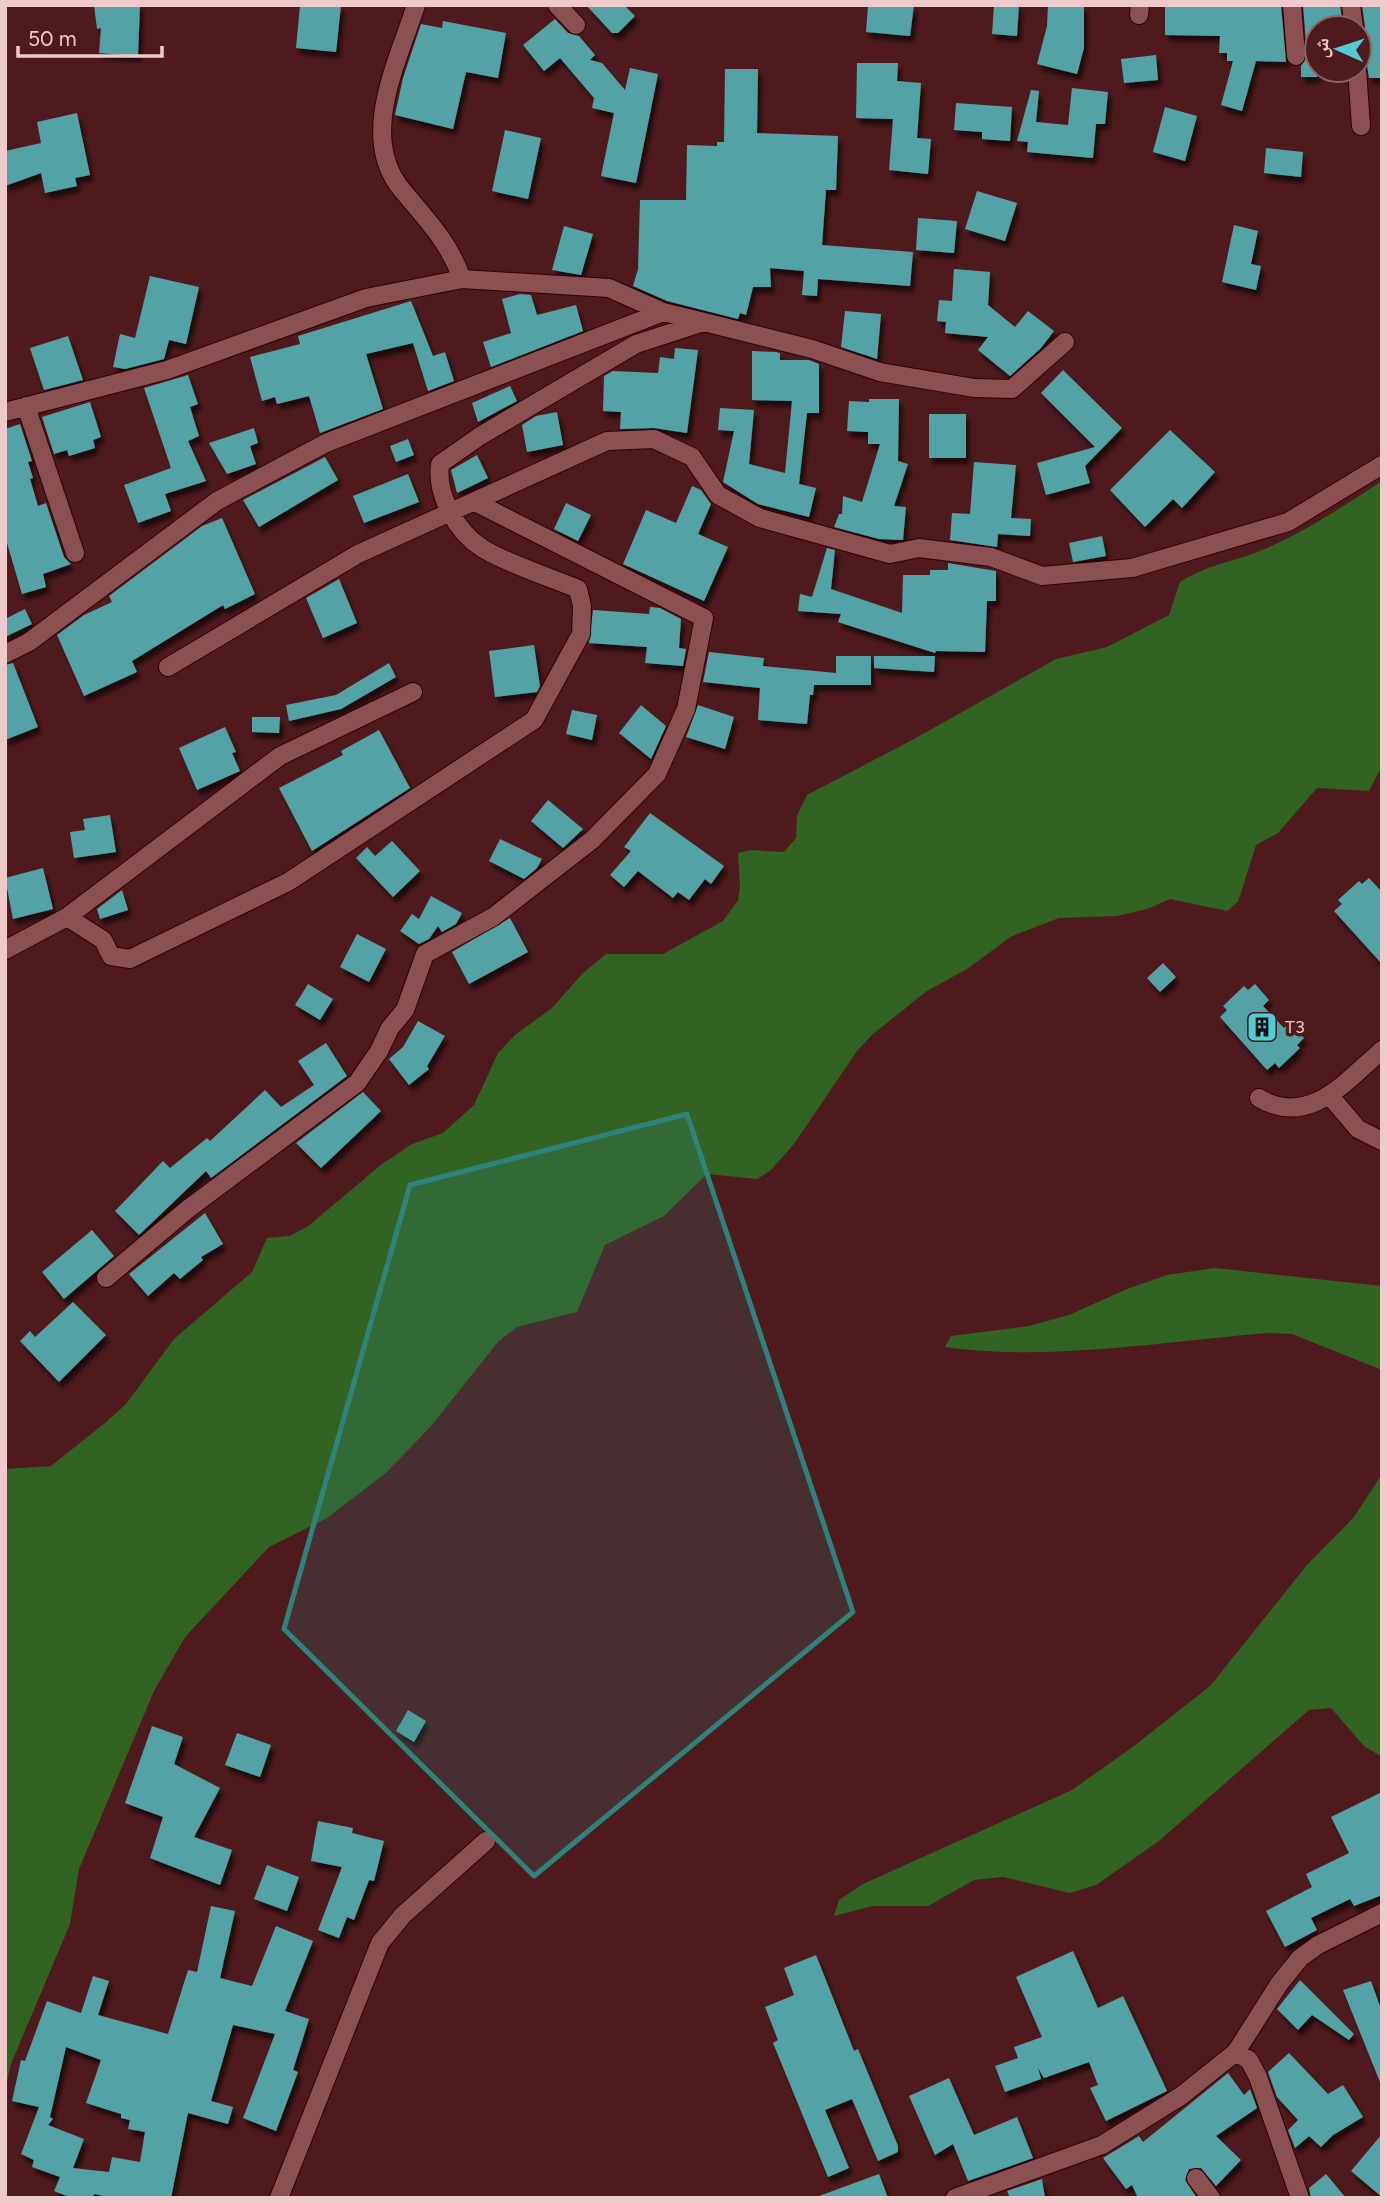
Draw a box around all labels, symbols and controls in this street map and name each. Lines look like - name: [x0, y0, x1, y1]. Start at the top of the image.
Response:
- scale bar: [18, 14, 161, 58]
- north arrow: [1303, 14, 1373, 84]
- text: 50 m: [28, 26, 77, 51]
- text: ش: [1310, 37, 1334, 59]
- building icon: T3: [1245, 1010, 1279, 1044]
- place label: T3: [1285, 1016, 1305, 1038]

